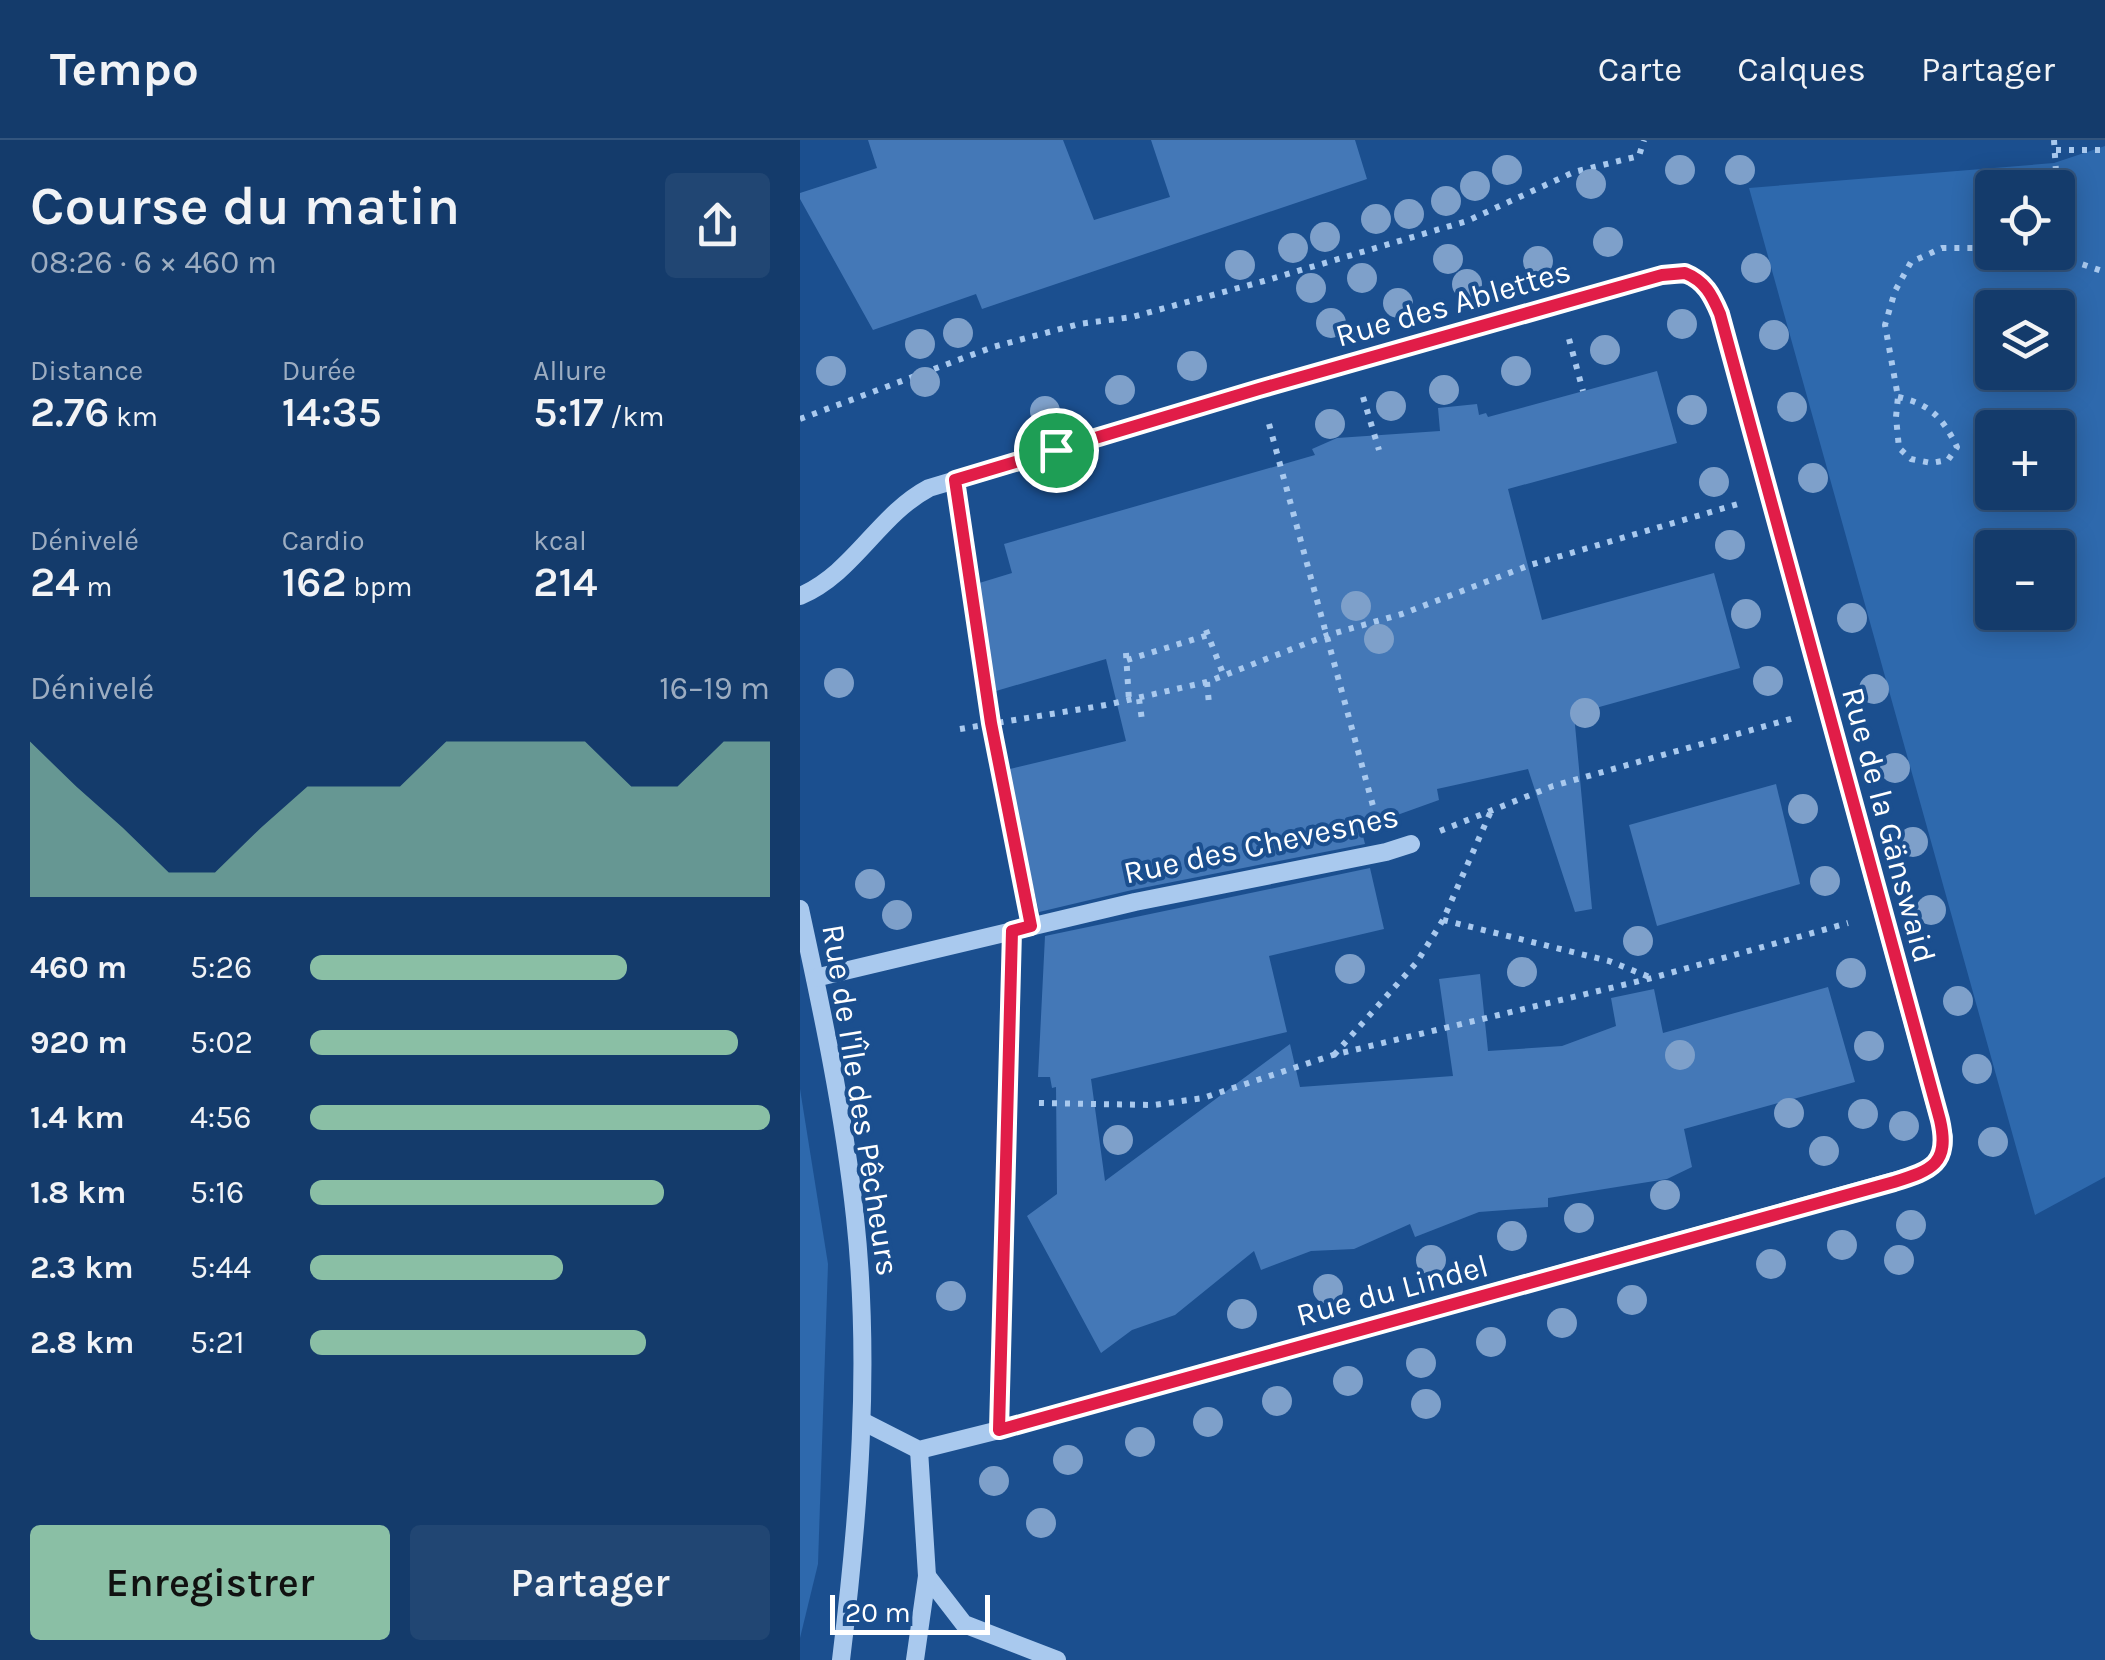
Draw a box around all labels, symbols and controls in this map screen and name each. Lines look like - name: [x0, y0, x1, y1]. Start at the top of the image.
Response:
- text: Tempo: [50, 41, 199, 97]
- text: Carte: [1598, 49, 1682, 90]
- text: Calques: [1737, 49, 1866, 90]
- text: Partager: [1921, 49, 2055, 90]
- map controls: [1975, 170, 2075, 630]
- button: locate: [1975, 170, 2075, 270]
- button: share: [665, 173, 770, 278]
- text: Course du matin: [30, 174, 460, 238]
- text: 08:26 · 6 × 460 m: [30, 244, 277, 281]
- street label: Rue des Ablettes: [1331, 252, 1575, 355]
- button: layers: [1975, 290, 2075, 390]
- text: Distance: [30, 354, 143, 387]
- text: Durée: [282, 354, 356, 387]
- text: Allure: [533, 354, 607, 387]
- text: 2.76: [30, 387, 109, 437]
- text: 14:35: [282, 387, 382, 437]
- text: 5:17: [533, 387, 604, 437]
- text: km: [109, 400, 158, 433]
- text: /km: [604, 400, 664, 433]
- pin: [1014, 408, 1099, 493]
- button: +: [1975, 410, 2075, 510]
- icon: arrive: [1029, 423, 1084, 478]
- text: Dénivelé: [30, 524, 139, 557]
- text: Cardio: [282, 524, 365, 557]
- text: kcal: [533, 524, 587, 557]
- button: −: [1975, 530, 2075, 630]
- text: 24: [30, 557, 80, 607]
- text: 162: [282, 557, 347, 607]
- text: 214: [533, 557, 598, 607]
- text: m: [80, 570, 113, 603]
- text: bpm: [347, 570, 412, 603]
- text: Dénivelé: [30, 670, 154, 707]
- text: 16–19 m: [659, 670, 770, 707]
- street label: Rue de la Gänswaid: [1834, 683, 1943, 967]
- street label: Rue des Chevesnes: [1120, 797, 1402, 892]
- street label: Rue de l'Île des Pêcheurs: [814, 922, 907, 1278]
- text: 460 m: [30, 949, 127, 986]
- text: 5:26: [190, 949, 252, 986]
- text: 920 m: [30, 1024, 128, 1061]
- text: 5:02: [190, 1024, 253, 1061]
- text: 1.4 km: [30, 1099, 125, 1136]
- text: 4:56: [190, 1099, 252, 1136]
- text: 1.8 km: [30, 1174, 126, 1211]
- text: 5:16: [190, 1174, 244, 1211]
- street label: Rue du Lindel: [1292, 1247, 1492, 1334]
- text: 2.3 km: [30, 1249, 134, 1286]
- text: 5:44: [190, 1249, 251, 1286]
- text: 2.8 km: [30, 1324, 134, 1361]
- text: 5:21: [190, 1324, 245, 1361]
- button: Enregistrer: [30, 1525, 390, 1640]
- button: Partager: [410, 1525, 770, 1640]
- scale bar: [830, 1590, 990, 1634]
- text: 20 m: [845, 1596, 911, 1629]

